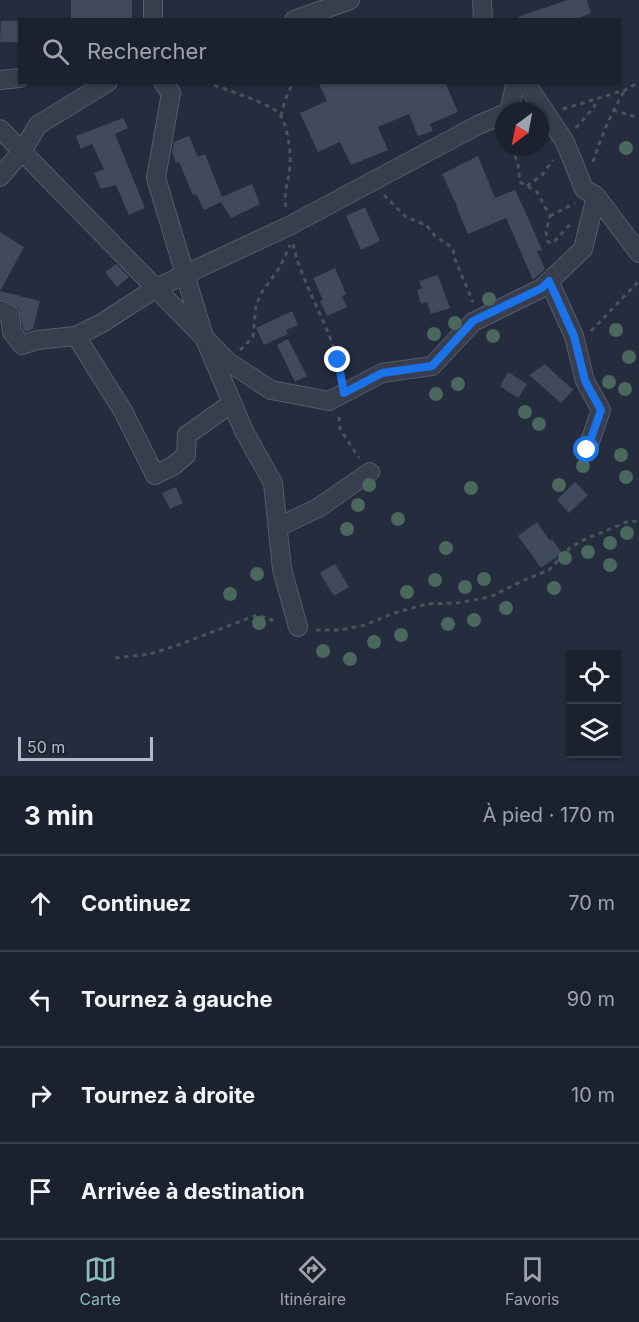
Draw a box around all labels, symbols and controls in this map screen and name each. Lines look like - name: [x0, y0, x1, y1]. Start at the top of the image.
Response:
- search box: [18, 18, 621, 84]
- icon: search: [39, 35, 72, 68]
- text: Rechercher: [87, 38, 207, 64]
- north arrow: [495, 102, 549, 156]
- route end: [324, 346, 350, 372]
- route start: [573, 436, 599, 462]
- map controls: [567, 650, 621, 758]
- button: locate: [567, 650, 621, 704]
- button: layers: [567, 704, 621, 758]
- scale bar: [18, 734, 153, 762]
- text: 50 m: [27, 737, 65, 757]
- text: 3 min: [24, 800, 94, 831]
- text: À pied · 170 m: [483, 803, 615, 827]
- icon: ahead: [24, 887, 57, 920]
- text: Continuez: [81, 890, 191, 916]
- text: 70 m: [568, 891, 615, 915]
- icon: left: [24, 983, 57, 1016]
- text: Tournez à gauche: [81, 986, 273, 1012]
- text: 90 m: [567, 987, 615, 1011]
- icon: right: [24, 1079, 57, 1112]
- text: Tournez à droite: [81, 1082, 255, 1108]
- text: 10 m: [571, 1083, 615, 1107]
- icon: arrive: [24, 1175, 57, 1208]
- text: Arrivée à destination: [81, 1178, 305, 1204]
- tab: Carte: [79, 1253, 121, 1309]
- tab: Itinéraire: [280, 1253, 346, 1309]
- tab: Favoris: [505, 1253, 560, 1309]

